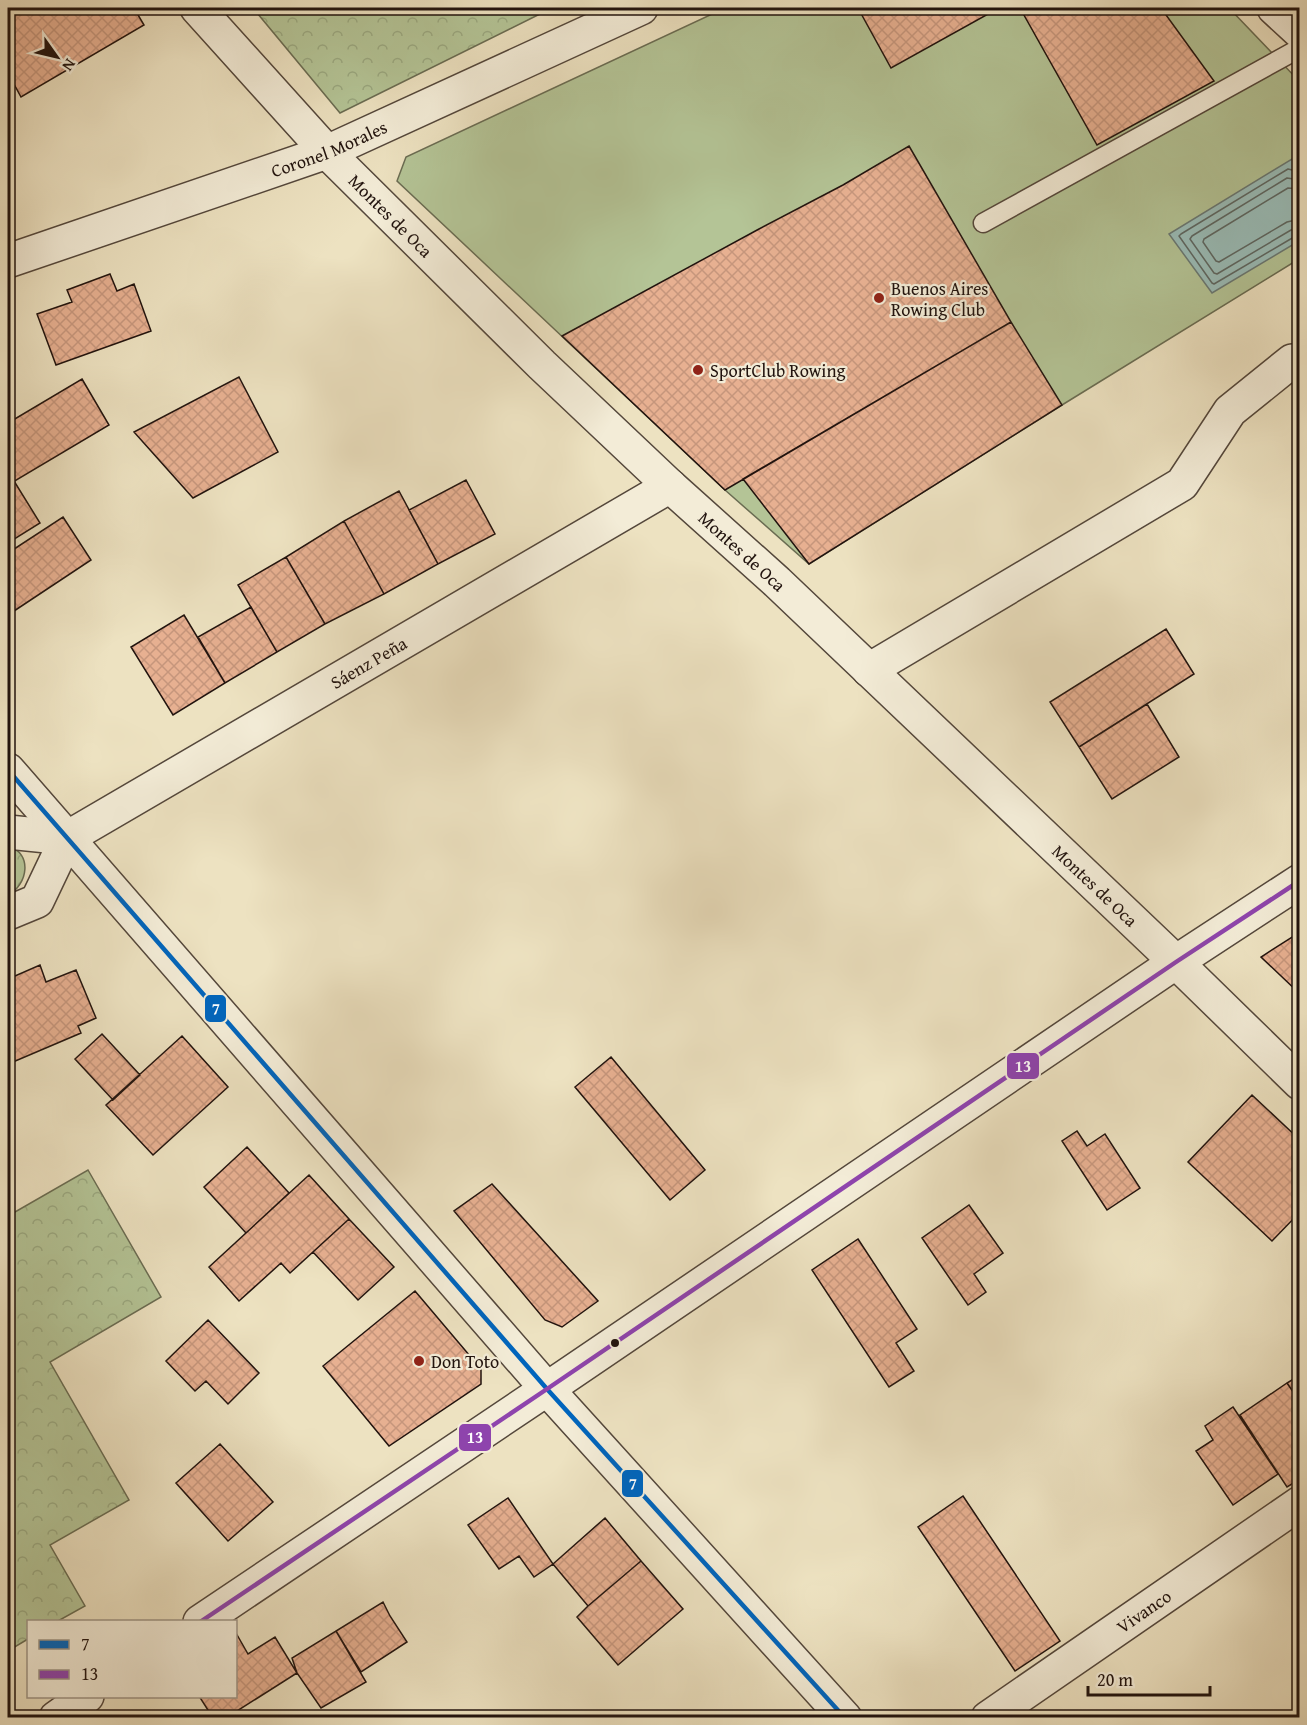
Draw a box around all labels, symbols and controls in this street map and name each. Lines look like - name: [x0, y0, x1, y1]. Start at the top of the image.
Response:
- north arrow: [27, 27, 87, 87]
- text: N: [56, 54, 82, 77]
- street label: Coronel Morales: [267, 113, 391, 184]
- street label: Montes de Oca: [343, 167, 440, 264]
- place label: Buenos Aires Rowing Club: [891, 275, 989, 323]
- marker: Buenos Aires Rowing Club: [872, 291, 886, 305]
- place label: SportClub Rowing: [710, 357, 846, 384]
- marker: SportClub Rowing: [691, 363, 705, 377]
- street label: Montes de Oca: [693, 504, 793, 598]
- street label: Sáenz Peña: [325, 629, 412, 695]
- street label: Montes de Oca: [1046, 838, 1145, 933]
- line badge: 7: [204, 994, 227, 1023]
- text: 7: [212, 996, 220, 1020]
- line badge: 13: [1006, 1052, 1040, 1080]
- text: 13: [1015, 1054, 1031, 1078]
- unlabelled marker: [609, 1337, 621, 1349]
- place label: Don Toto: [431, 1348, 499, 1375]
- marker: Don Toto: [412, 1354, 426, 1368]
- line badge: 13: [458, 1423, 492, 1452]
- text: 13: [467, 1425, 483, 1449]
- line badge: 7: [621, 1469, 644, 1498]
- text: 7: [629, 1471, 637, 1495]
- street label: Vivanco: [1111, 1582, 1177, 1639]
- legend: [27, 1620, 237, 1698]
- text: 7: [81, 1630, 90, 1657]
- scale bar: [1088, 1659, 1210, 1697]
- text: 13: [81, 1660, 98, 1687]
- text: 20 m: [1097, 1666, 1133, 1693]

